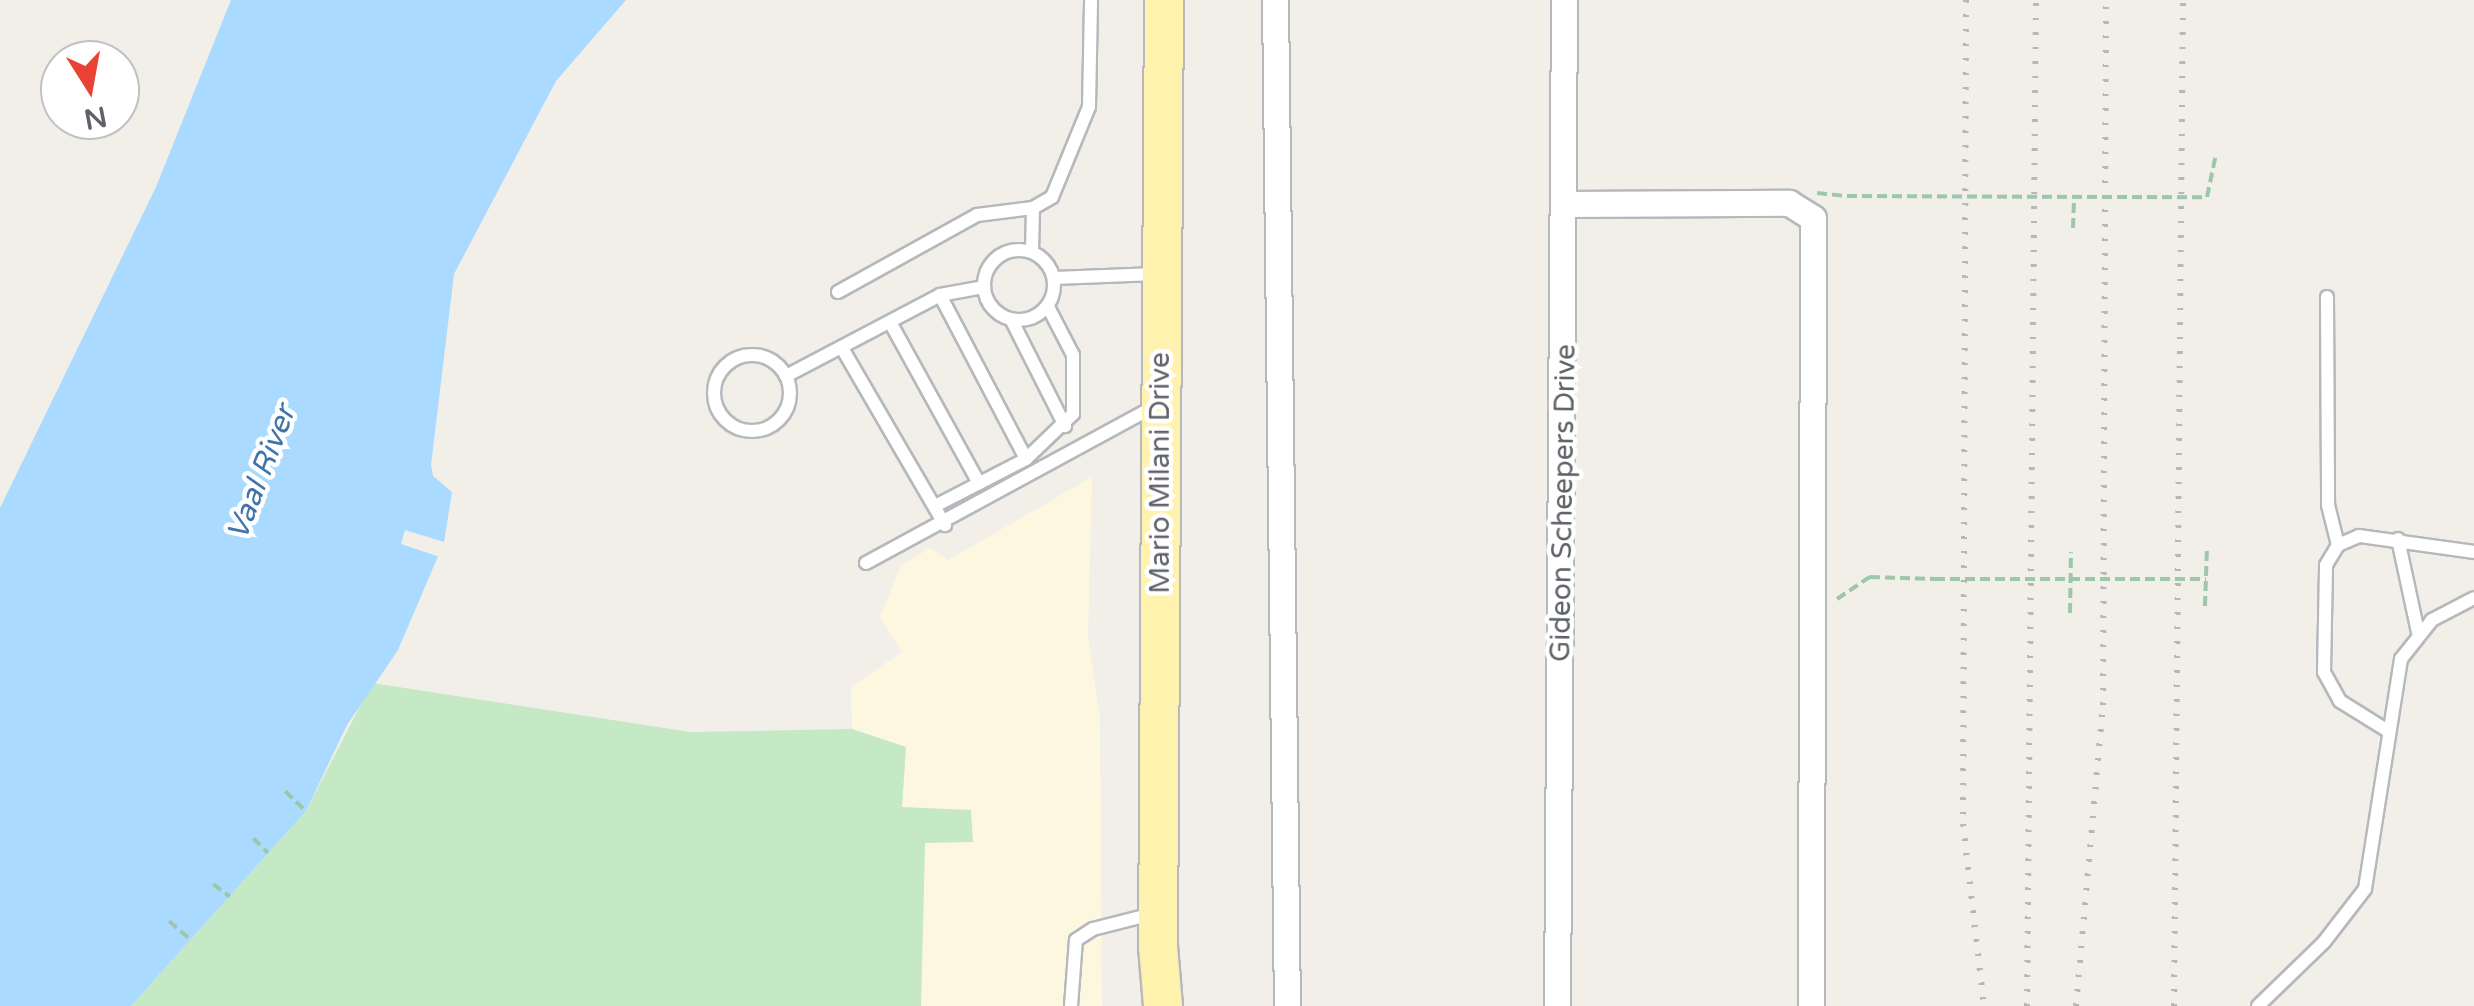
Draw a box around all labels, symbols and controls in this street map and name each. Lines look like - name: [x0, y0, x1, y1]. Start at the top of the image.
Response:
- north arrow: [40, 40, 140, 140]
- text: N: [81, 99, 110, 136]
- street label: Gideon Scheepers Drive: [1543, 344, 1583, 662]
- street label: Mario Milani Drive: [1143, 352, 1177, 594]
- water label: Vaal River: [220, 401, 304, 545]

